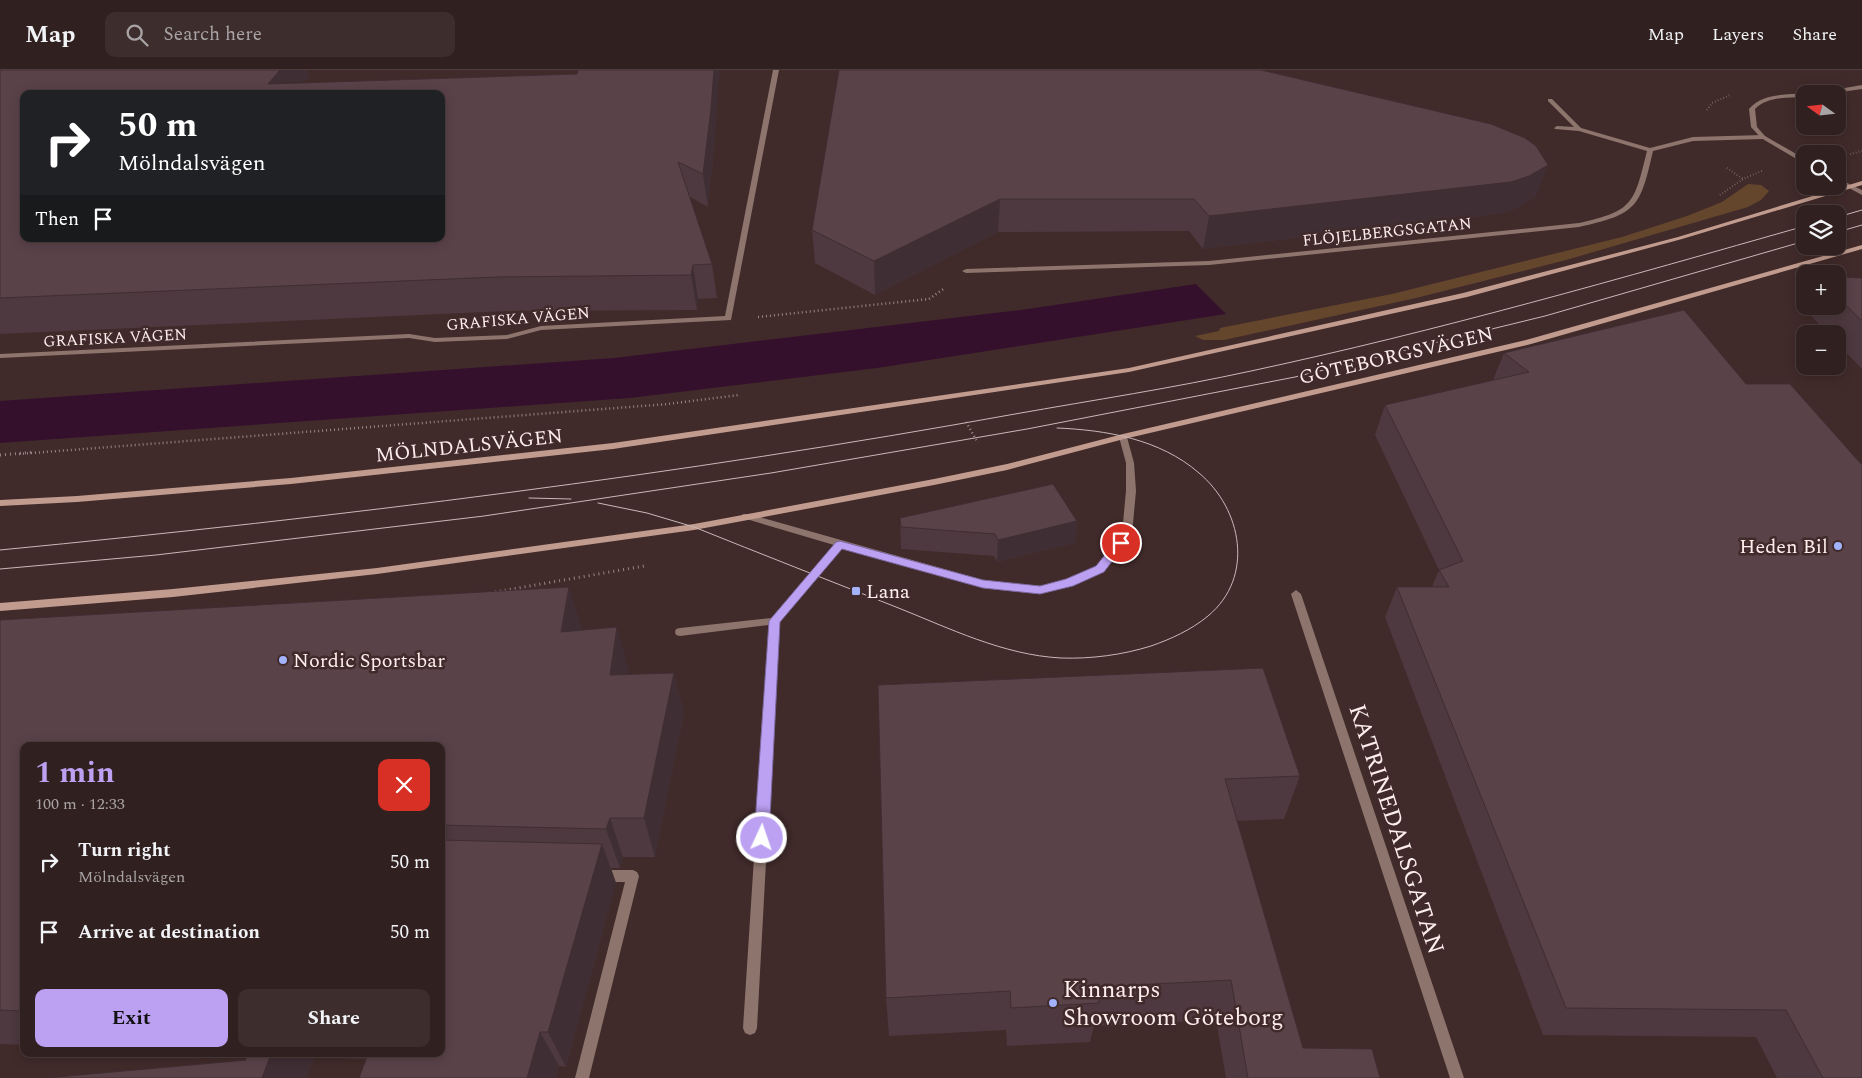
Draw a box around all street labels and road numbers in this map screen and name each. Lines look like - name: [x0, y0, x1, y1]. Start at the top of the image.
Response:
- street label: FLÖJELBERGSGATAN: [1301, 211, 1473, 253]
- street label: GRAFISKA VÄGEN: [445, 301, 591, 337]
- street label: GÖTEBORGSVÄGEN: [1296, 319, 1496, 393]
- street label: GRAFISKA VÄGEN: [42, 322, 188, 354]
- street label: MÖLNDALSVÄGEN: [374, 421, 564, 471]
- street label: KATRINEDALSGATAN: [1339, 699, 1454, 959]

